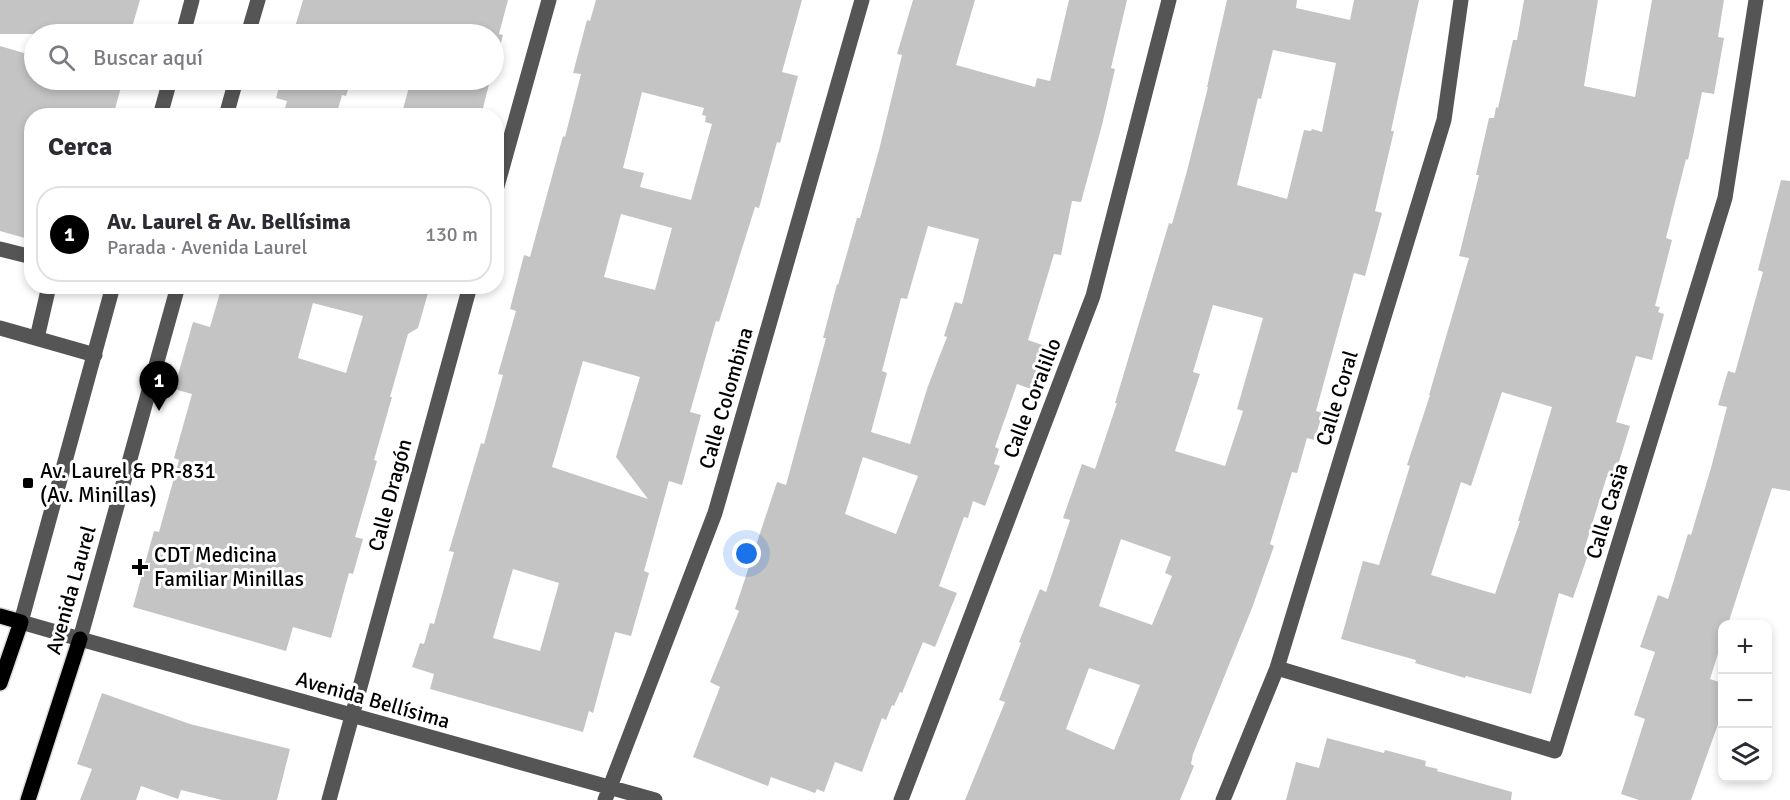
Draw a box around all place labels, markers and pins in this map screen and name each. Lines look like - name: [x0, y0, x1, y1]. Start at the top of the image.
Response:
- pin: 1: [140, 362, 178, 411]
- place label: Av. Laurel & PR-831 (Av. Minillas): [40, 458, 216, 508]
- marker: Av. Laurel & PR-831 (Av. Minillas): [21, 476, 35, 490]
- place label: CDT Medicina Familiar Minillas: [154, 542, 304, 592]
- marker: CDT Medicina Familiar Minillas: [131, 558, 149, 576]

